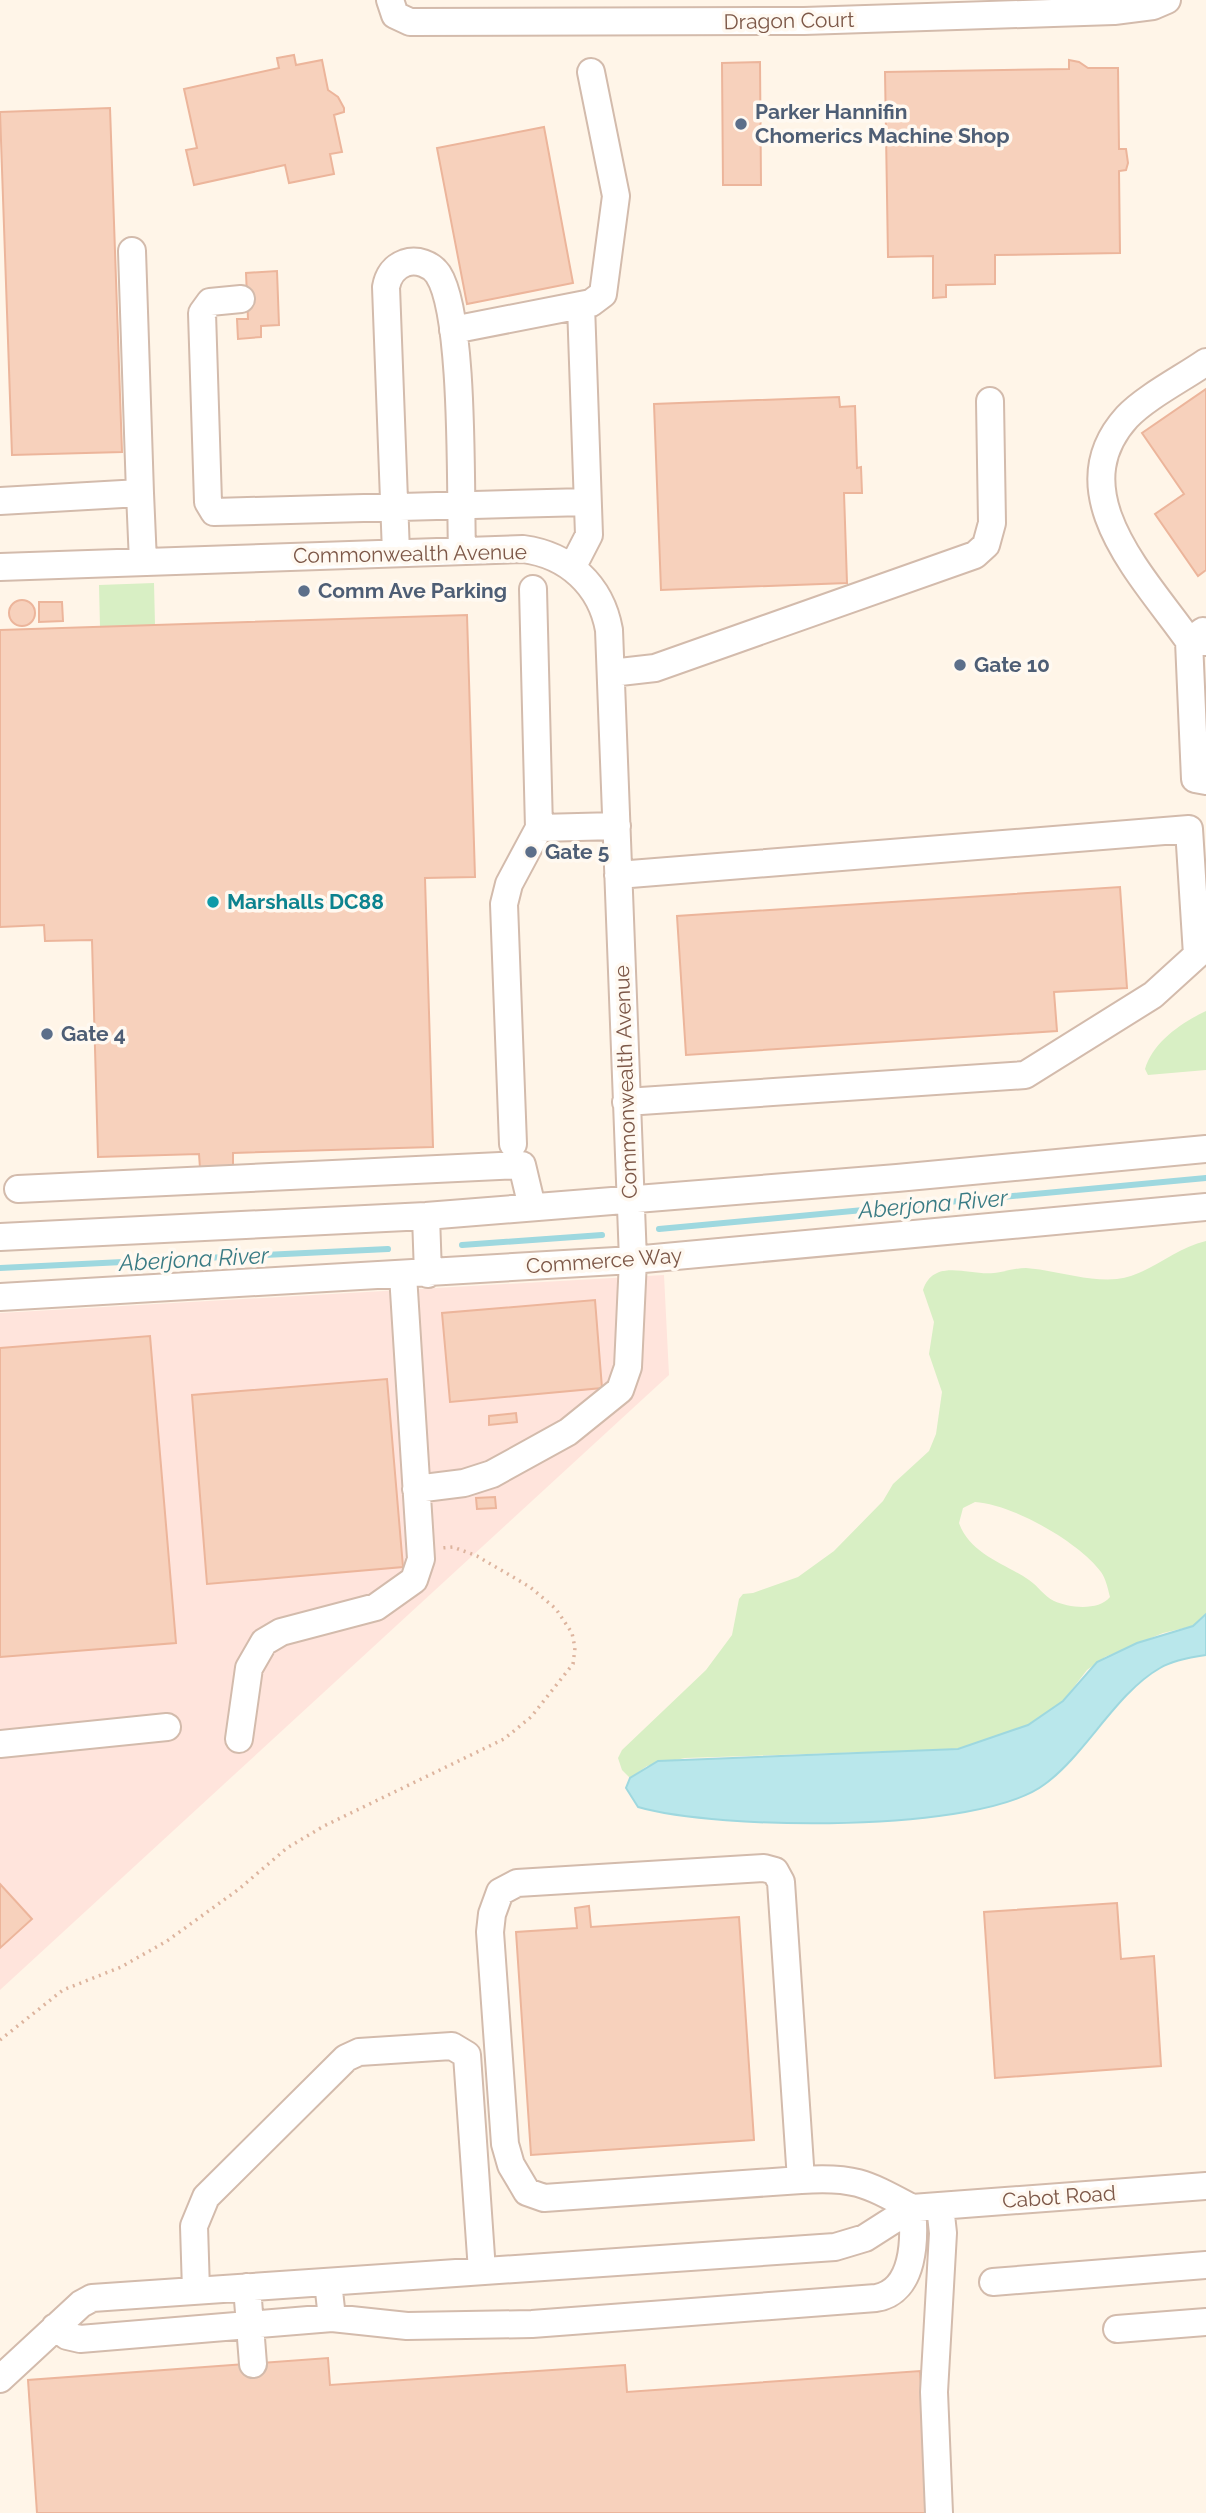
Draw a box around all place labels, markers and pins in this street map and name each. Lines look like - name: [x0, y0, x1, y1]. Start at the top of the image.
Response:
- place label: Parker Hannifin Chomerics Machine Shop: [755, 99, 1010, 148]
- marker: Parker Hannifin Chomerics Machine Shop: [733, 116, 749, 132]
- place label: Comm Ave Parking: [318, 578, 507, 603]
- marker: Comm Ave Parking: [296, 583, 312, 599]
- place label: Gate 10: [974, 652, 1050, 677]
- marker: Gate 10: [952, 657, 968, 673]
- place label: Gate 5: [545, 839, 609, 864]
- marker: Gate 5: [523, 844, 539, 860]
- place label: Marshalls DC88: [227, 889, 384, 914]
- marker: Marshalls DC88: [205, 894, 221, 910]
- place label: Gate 4: [61, 1021, 126, 1046]
- marker: Gate 4: [39, 1026, 55, 1042]

